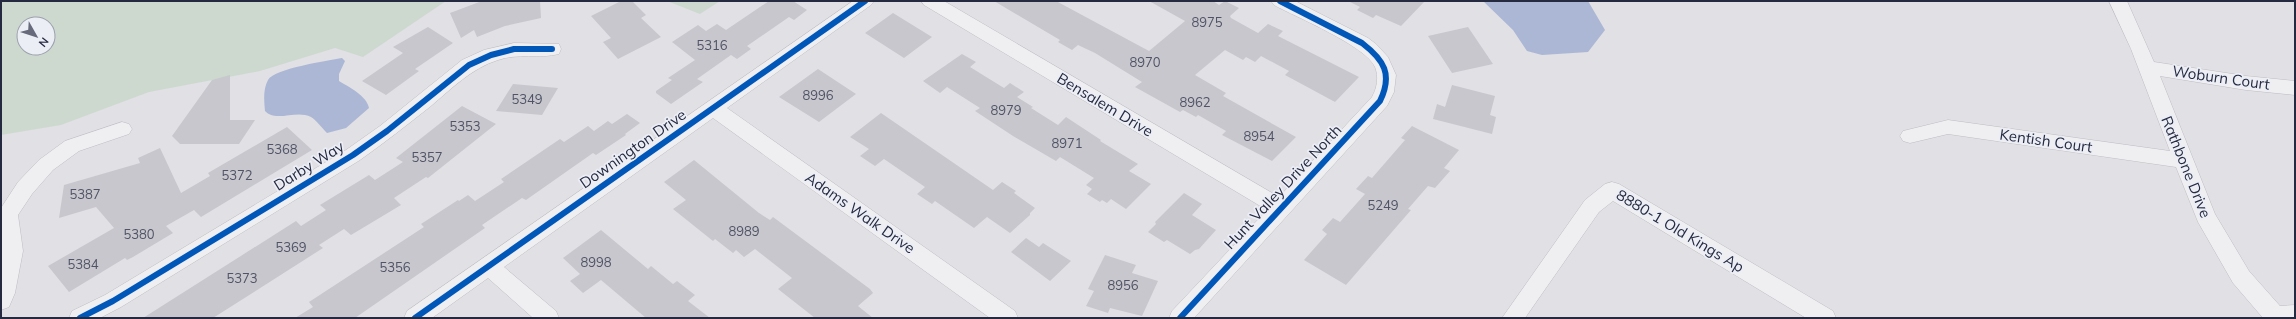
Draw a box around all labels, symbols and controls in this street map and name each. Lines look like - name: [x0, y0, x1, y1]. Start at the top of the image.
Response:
- house number: 8975: [1191, 14, 1223, 30]
- north arrow: [16, 16, 56, 56]
- text: N: [36, 35, 52, 50]
- house number: 5316: [696, 37, 728, 53]
- house number: 8970: [1129, 54, 1161, 70]
- street label: Woburn Court: [2171, 61, 2271, 94]
- street label: Bensalem Drive: [1054, 68, 1157, 141]
- house number: 8996: [802, 87, 834, 103]
- house number: 5349: [511, 91, 543, 107]
- house number: 8962: [1179, 94, 1211, 110]
- house number: 8979: [990, 102, 1022, 118]
- street label: Downington Drive: [576, 105, 690, 192]
- street label: Rathbone Drive: [2157, 113, 2216, 220]
- house number: 5353: [449, 118, 481, 134]
- street label: Hunt Valley Drive North: [1220, 120, 1345, 253]
- street label: Kentish Court: [1999, 125, 2094, 156]
- house number: 8954: [1243, 128, 1275, 144]
- house number: 8971: [1051, 135, 1083, 151]
- street label: Darby Way: [270, 137, 347, 195]
- house number: 5368: [266, 141, 298, 157]
- house number: 5357: [411, 149, 443, 165]
- house number: 5372: [221, 167, 253, 183]
- street label: Adams Walk Drive: [802, 168, 919, 258]
- street label: 8880-1 Old Kings Ap: [1613, 185, 1748, 276]
- house number: 5387: [69, 186, 101, 202]
- house number: 5249: [1367, 197, 1399, 213]
- house number: 8989: [728, 223, 760, 239]
- house number: 5380: [123, 226, 155, 242]
- house number: 5369: [275, 239, 307, 255]
- house number: 8998: [580, 254, 612, 270]
- house number: 5384: [67, 256, 99, 272]
- house number: 5356: [379, 259, 411, 275]
- house number: 5373: [226, 270, 258, 286]
- house number: 8956: [1107, 277, 1139, 293]

